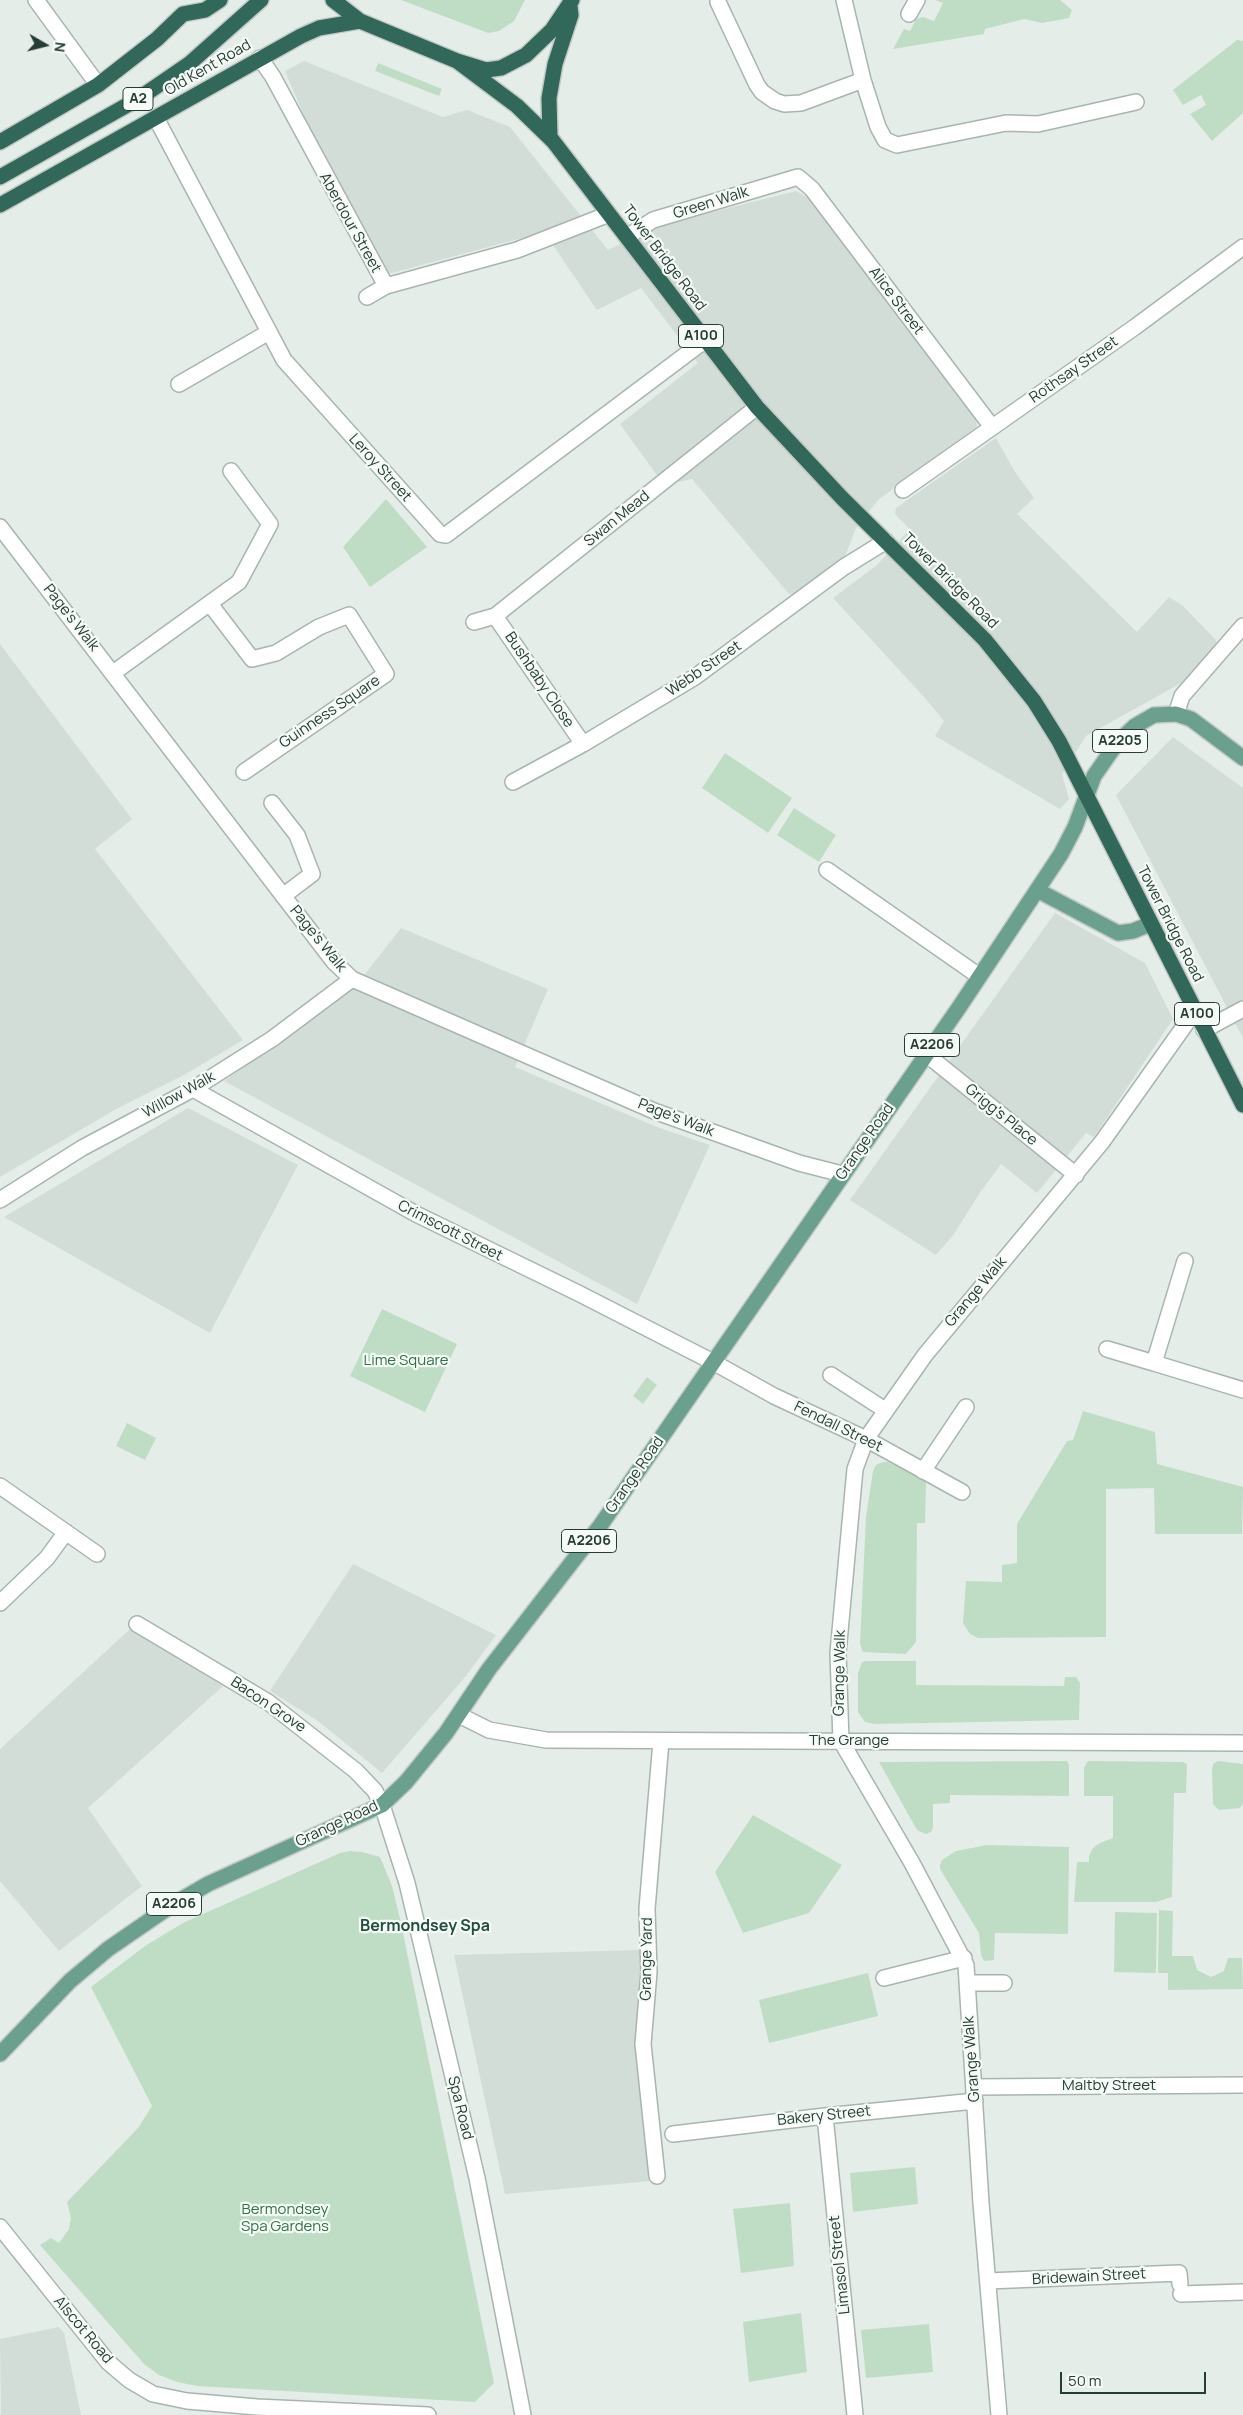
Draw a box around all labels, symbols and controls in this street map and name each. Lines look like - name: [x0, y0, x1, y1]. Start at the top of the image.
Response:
- north arrow: [20, 20, 70, 70]
- street label: Old Kent Road: [162, 36, 254, 100]
- text: N: [50, 41, 70, 53]
- road number: A2: [123, 88, 153, 110]
- street label: Aberdour Street: [315, 170, 385, 276]
- street label: Green Walk: [671, 183, 751, 223]
- street label: Tower Bridge Road: [618, 202, 710, 314]
- street label: Alice Street: [865, 263, 927, 339]
- road number: A100: [678, 324, 724, 348]
- street label: Rothsay Street: [1026, 333, 1122, 407]
- street label: Leroy Street: [345, 430, 415, 506]
- street label: Swan Mead: [581, 487, 653, 551]
- street label: Tower Bridge Road: [898, 529, 1002, 633]
- street label: Page's Walk: [39, 581, 103, 655]
- street label: Bushbaby Close: [500, 629, 578, 731]
- street label: Webb Street: [663, 637, 745, 701]
- street label: Guinness Square: [276, 672, 384, 752]
- road number: A2205: [1092, 729, 1148, 752]
- street label: Tower Bridge Road: [1133, 863, 1207, 985]
- street label: Page's Walk: [286, 902, 350, 976]
- road number: A100: [1174, 1002, 1220, 1026]
- road number: A2206: [904, 1034, 960, 1056]
- street label: Willow Walk: [140, 1068, 218, 1122]
- street label: Grigg's Place: [961, 1080, 1041, 1150]
- street label: Page's Walk: [635, 1095, 717, 1141]
- street label: Grange Road: [832, 1100, 898, 1184]
- street label: Crimscott Street: [395, 1197, 505, 1265]
- street label: Grange Walk: [941, 1253, 1011, 1331]
- park label: Lime Square: [364, 1352, 448, 1370]
- street label: Fendall Street: [791, 1398, 885, 1456]
- street label: Grange Road: [602, 1433, 668, 1517]
- road number: A2206: [562, 1530, 616, 1552]
- street label: Grange Walk: [830, 1630, 850, 1716]
- street label: Bacon Grove: [227, 1673, 309, 1737]
- street label: The Grange: [809, 1732, 889, 1750]
- street label: Grange Road: [293, 1797, 381, 1851]
- road number: A2206: [146, 1892, 202, 1916]
- district label: Bermondsey Spa: [360, 1917, 490, 1937]
- street label: Grange Yard: [637, 1917, 657, 2001]
- street label: Grange Walk: [960, 2015, 984, 2103]
- street label: Spa Road: [443, 2074, 477, 2142]
- street label: Maltby Street: [1062, 2077, 1156, 2095]
- street label: Bakery Street: [776, 2102, 872, 2130]
- park label: Bermondsey Spa Gardens: [241, 2201, 329, 2236]
- street label: Limasol Street: [826, 2215, 854, 2315]
- street label: Bridewain Street: [1031, 2265, 1147, 2289]
- street label: Alscot Road: [50, 2293, 116, 2367]
- scale bar: [1063, 2362, 1209, 2394]
- text: 50 m: [1068, 2370, 1102, 2391]

